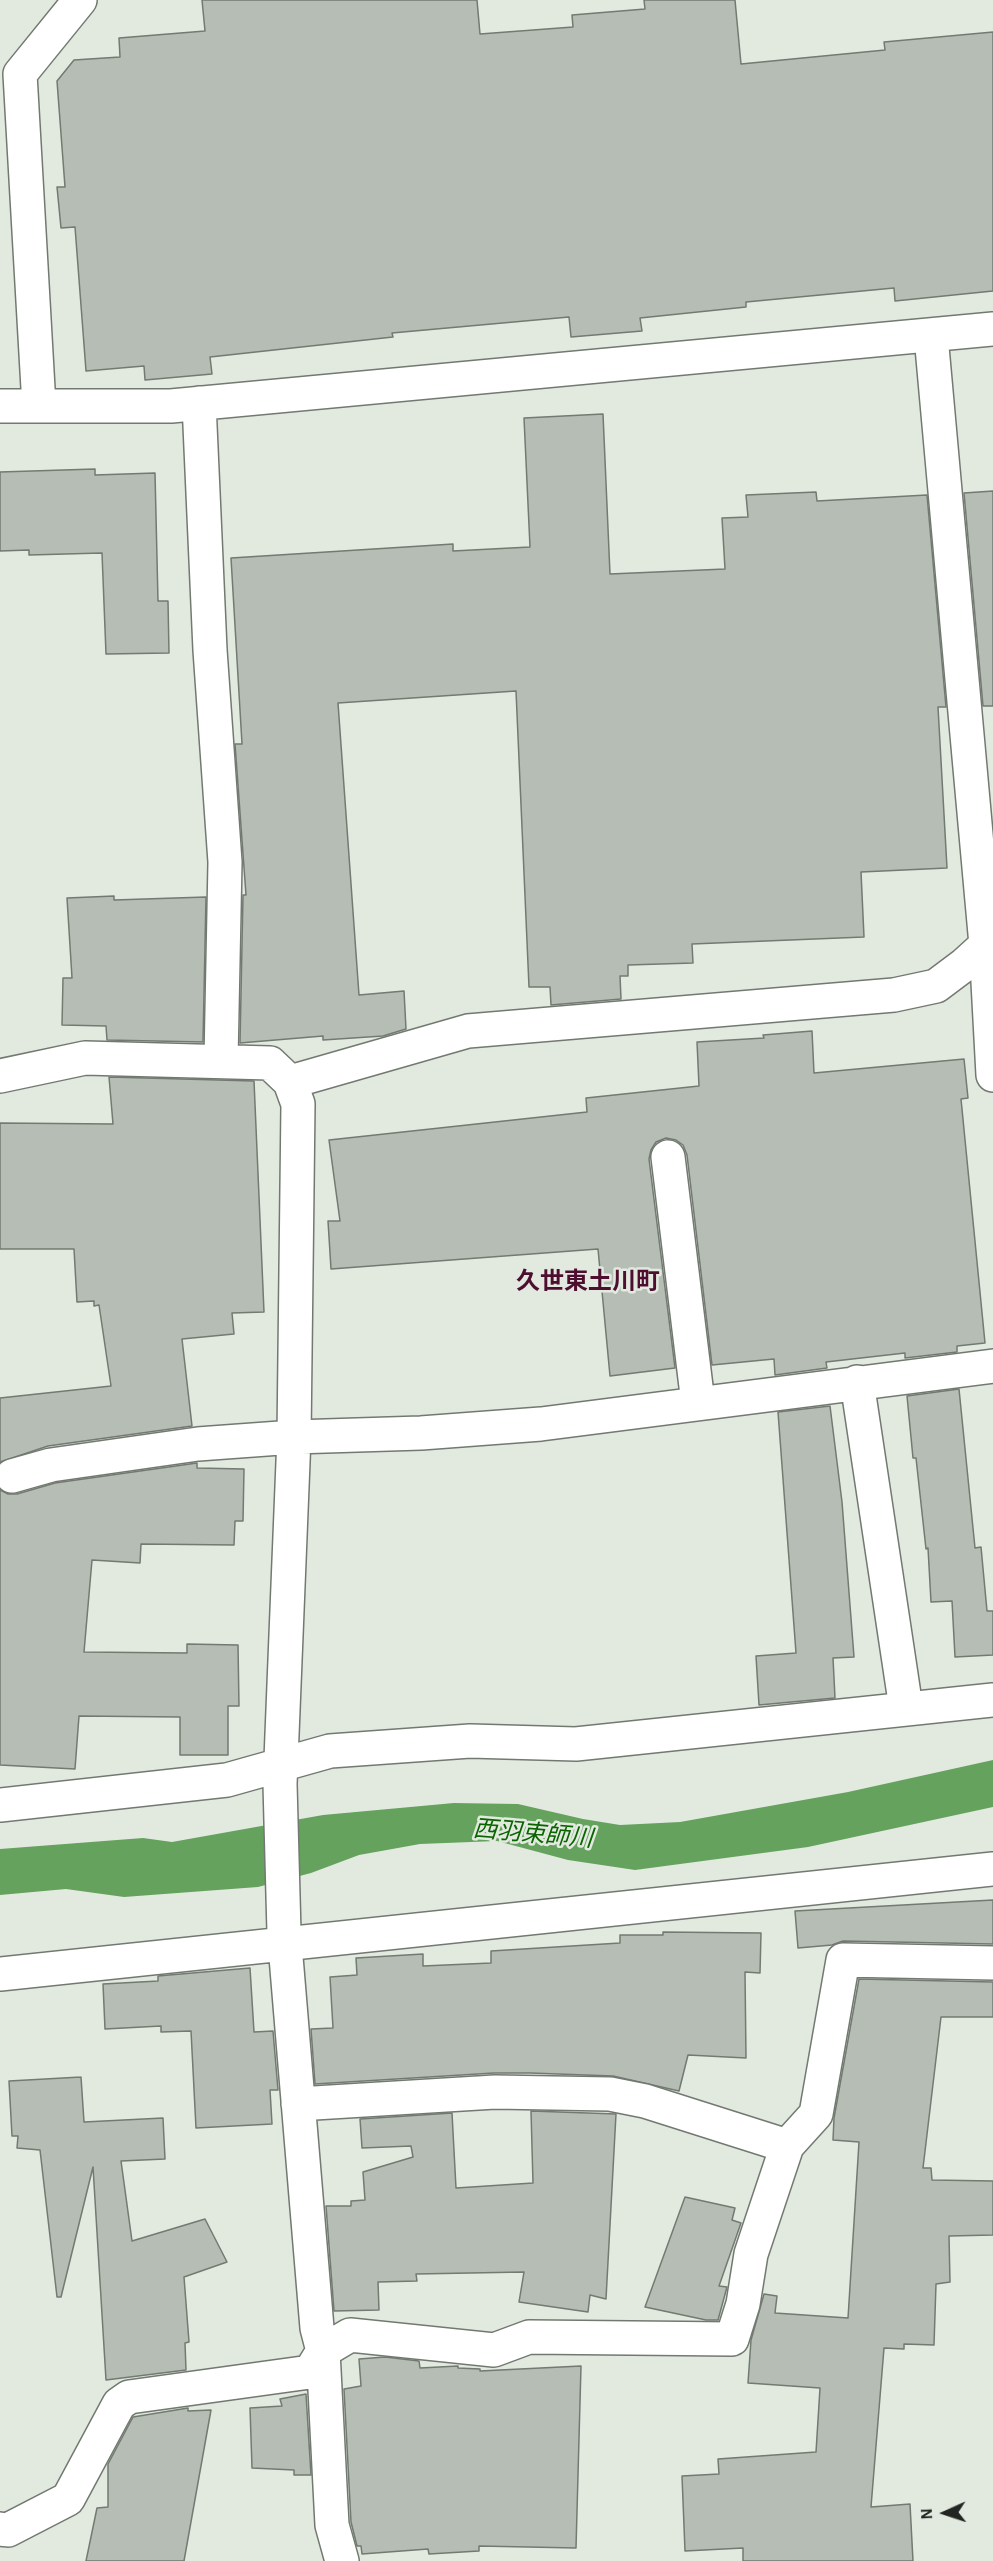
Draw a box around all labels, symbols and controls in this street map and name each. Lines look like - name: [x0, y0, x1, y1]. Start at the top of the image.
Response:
- district label: 久世東土川町: [516, 1268, 660, 1296]
- water label: 西羽束師川: [472, 1814, 594, 1854]
- north arrow: [915, 2483, 975, 2543]
- text: N: [919, 2508, 935, 2520]

